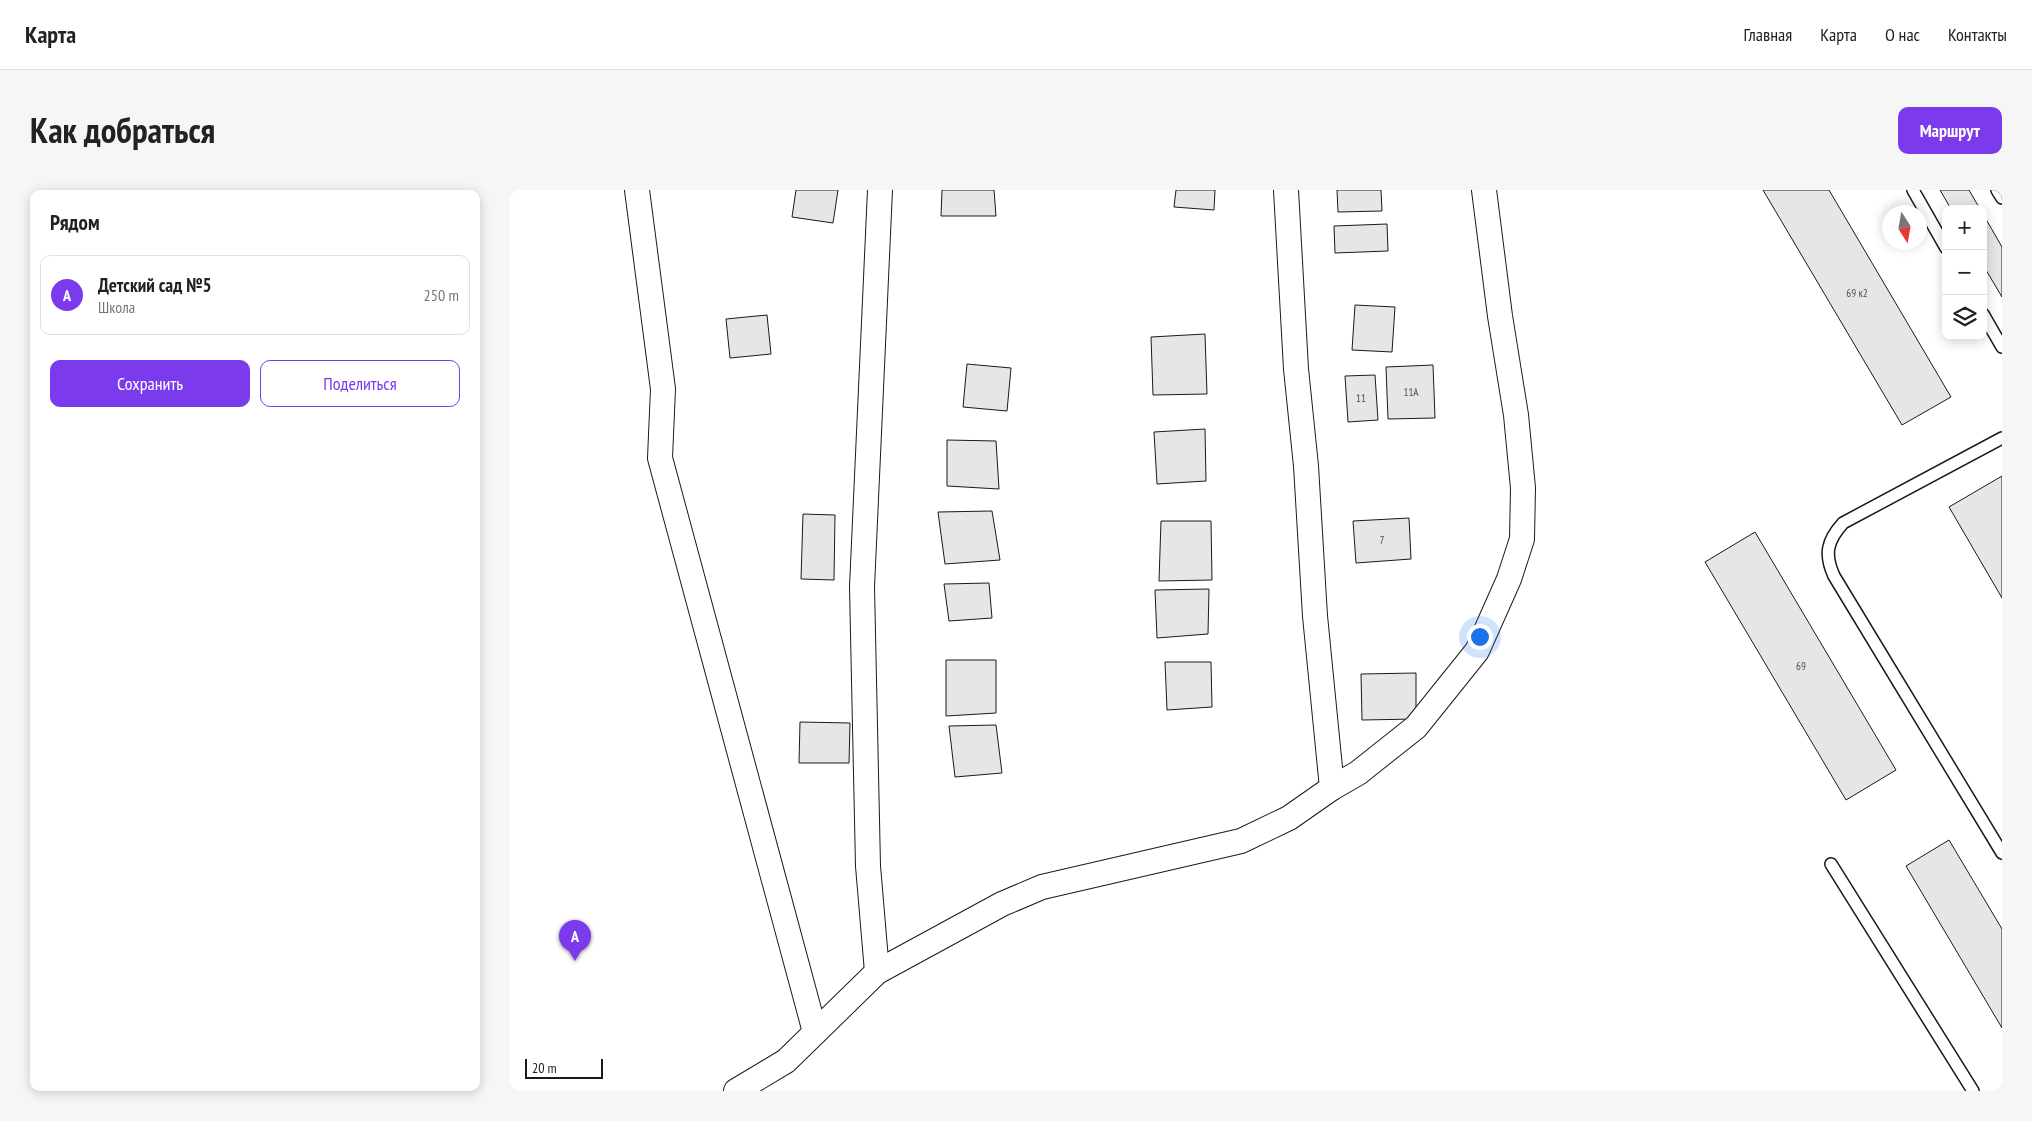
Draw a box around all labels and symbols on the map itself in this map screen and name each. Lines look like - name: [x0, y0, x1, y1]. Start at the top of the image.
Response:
- north arrow: [1882, 205, 1927, 250]
- house number: 69 к2: [1846, 286, 1868, 300]
- house number: 11А: [1403, 385, 1419, 399]
- house number: 11: [1356, 391, 1366, 405]
- house number: 7: [1380, 533, 1385, 547]
- your location: [1467, 624, 1493, 650]
- house number: 69: [1796, 659, 1806, 673]
- pin: A: [559, 920, 591, 961]
- scale bar: [525, 1056, 602, 1079]

